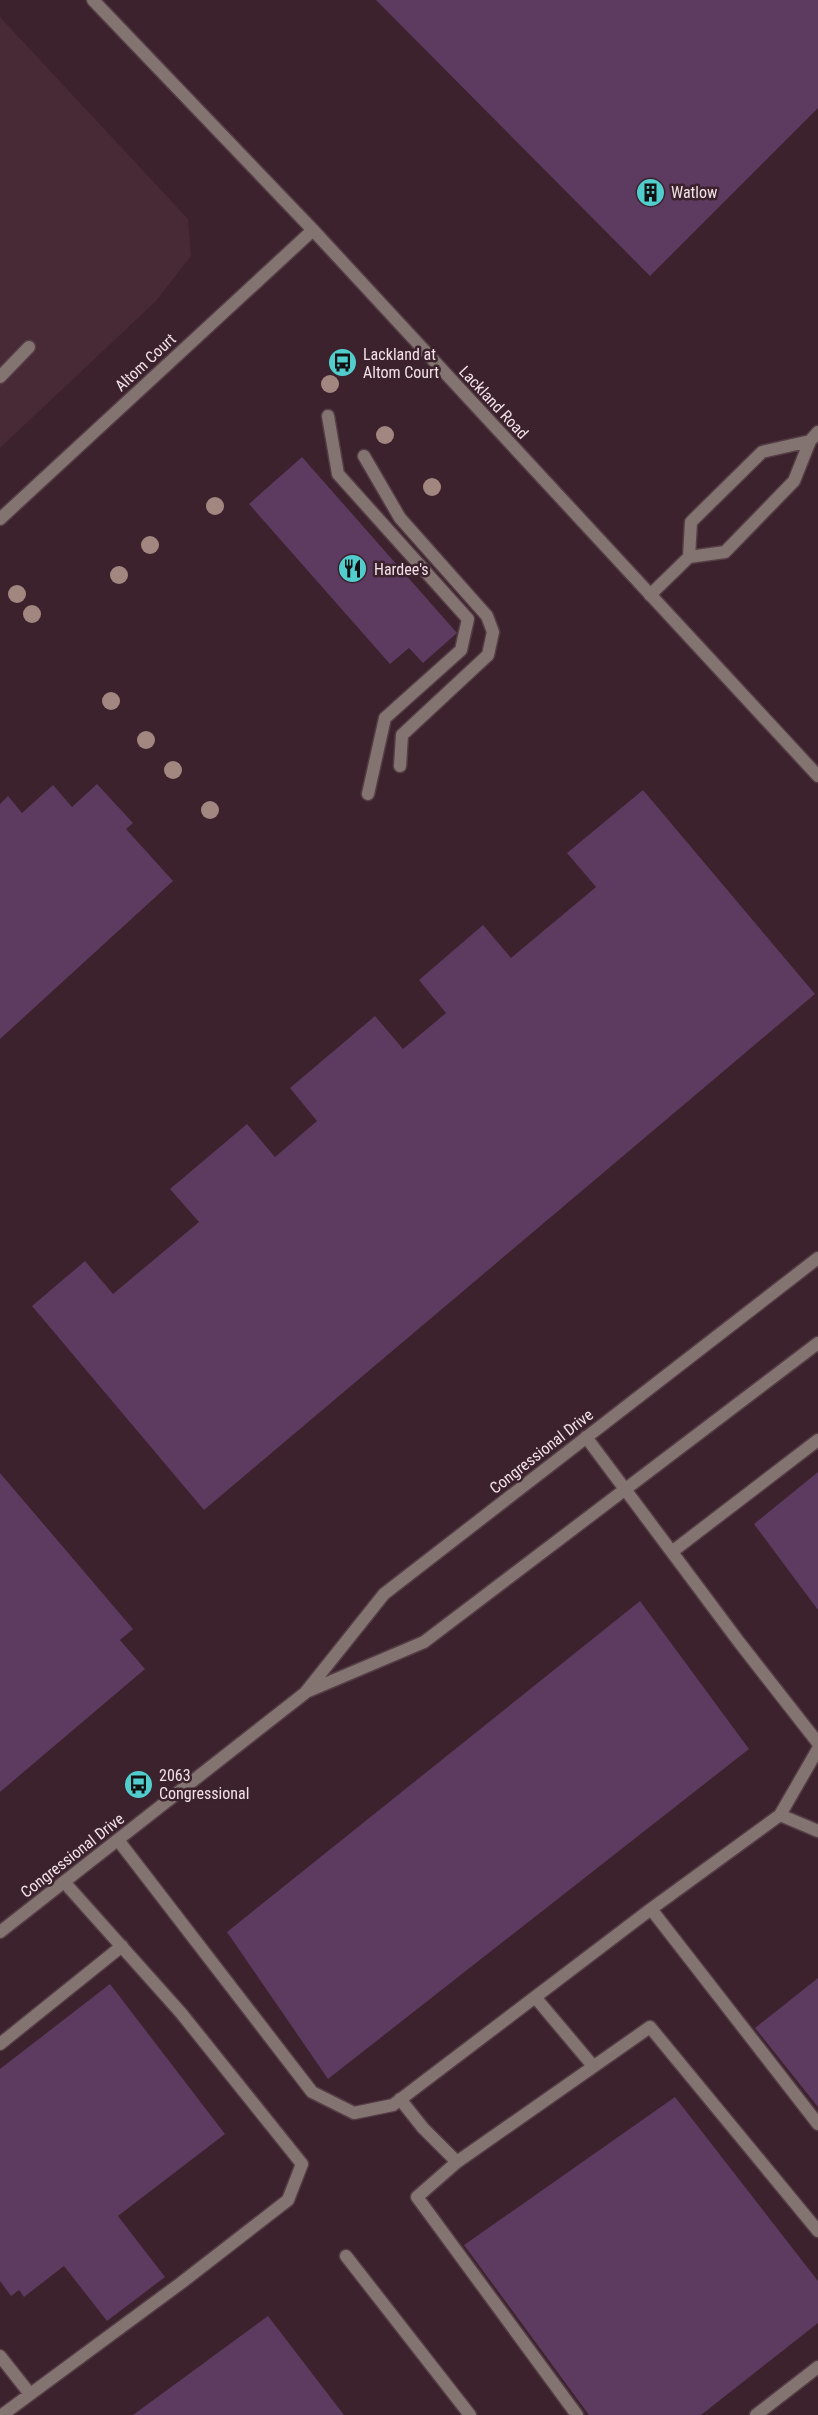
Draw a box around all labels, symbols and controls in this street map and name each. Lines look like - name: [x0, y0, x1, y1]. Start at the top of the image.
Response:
- building icon: Watlow: [634, 176, 666, 208]
- place label: Watlow: [671, 183, 717, 202]
- street label: Altom Court: [111, 329, 180, 395]
- place label: Lackland at Altom Court: [363, 345, 439, 382]
- bus stop icon: Lackland at Altom Court: [326, 347, 358, 379]
- street label: Lackland Road: [455, 362, 532, 443]
- restaurant icon: Hardee's: [337, 553, 369, 585]
- place label: Hardee's: [374, 560, 429, 579]
- street label: Congressional Drive: [486, 1405, 597, 1498]
- place label: 2063 Congressional: [159, 1766, 249, 1803]
- bus stop icon: 2063 Congressional: [122, 1768, 154, 1800]
- street label: Congressional Drive: [17, 1809, 128, 1902]

